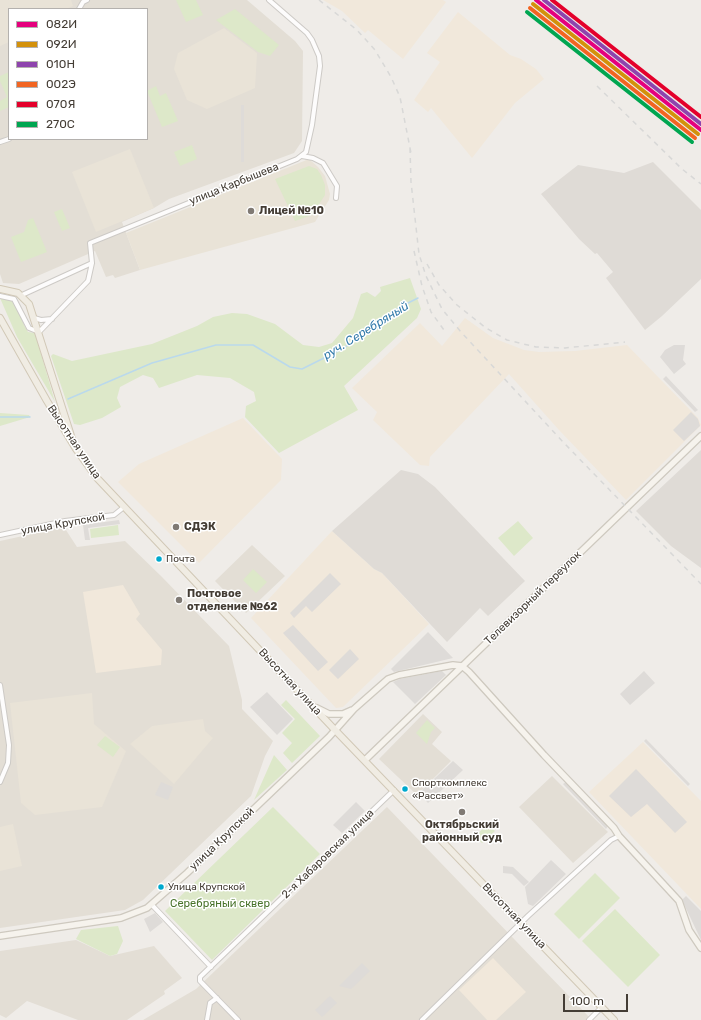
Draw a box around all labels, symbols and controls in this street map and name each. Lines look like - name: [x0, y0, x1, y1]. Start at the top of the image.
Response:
- legend: [8, 8, 148, 140]
- text: 082И: [46, 17, 77, 31]
- text: 092И: [46, 37, 77, 51]
- text: 010Н: [46, 57, 75, 71]
- text: 002Э: [46, 77, 76, 91]
- text: 070Я: [46, 97, 75, 111]
- text: 270С: [46, 117, 75, 131]
- street label: улица Карбышева: [187, 160, 281, 208]
- place label: Лицей №10: [259, 204, 324, 218]
- marker: Лицей №10: [246, 206, 256, 216]
- water label: руч. Серебряный: [320, 299, 412, 363]
- street label: Высотная улица: [44, 403, 104, 481]
- street label: улица Крупской: [20, 510, 106, 538]
- place label: СДЭК: [184, 520, 216, 534]
- marker: СДЭК: [171, 522, 181, 532]
- street label: Телевизорный переулок: [482, 548, 584, 648]
- place label: Почта: [166, 553, 195, 565]
- marker: Почта: [154, 554, 164, 564]
- place label: Почтовое отделение №62: [187, 587, 278, 613]
- marker: Почтовое отделение №62: [174, 595, 184, 605]
- street label: Высотная улица: [256, 646, 324, 718]
- place label: Спорткомплекс «Рассвет»: [412, 777, 487, 800]
- marker: Спорткомплекс «Рассвет»: [400, 784, 410, 794]
- street label: улица Крупской: [187, 805, 257, 873]
- street label: 2-я Хабаровская улица: [279, 806, 377, 902]
- marker: Октябрьский районный суд: [457, 807, 467, 817]
- place label: Октябрьский районный суд: [422, 818, 502, 844]
- street label: Высотная улица: [479, 880, 549, 952]
- place label: Улица Крупской: [168, 881, 245, 893]
- marker: Улица Крупской: [156, 882, 166, 892]
- park label: Серебряный сквер: [170, 897, 270, 911]
- scale bar: [565, 986, 630, 1012]
- text: 100 m: [570, 994, 604, 1008]

